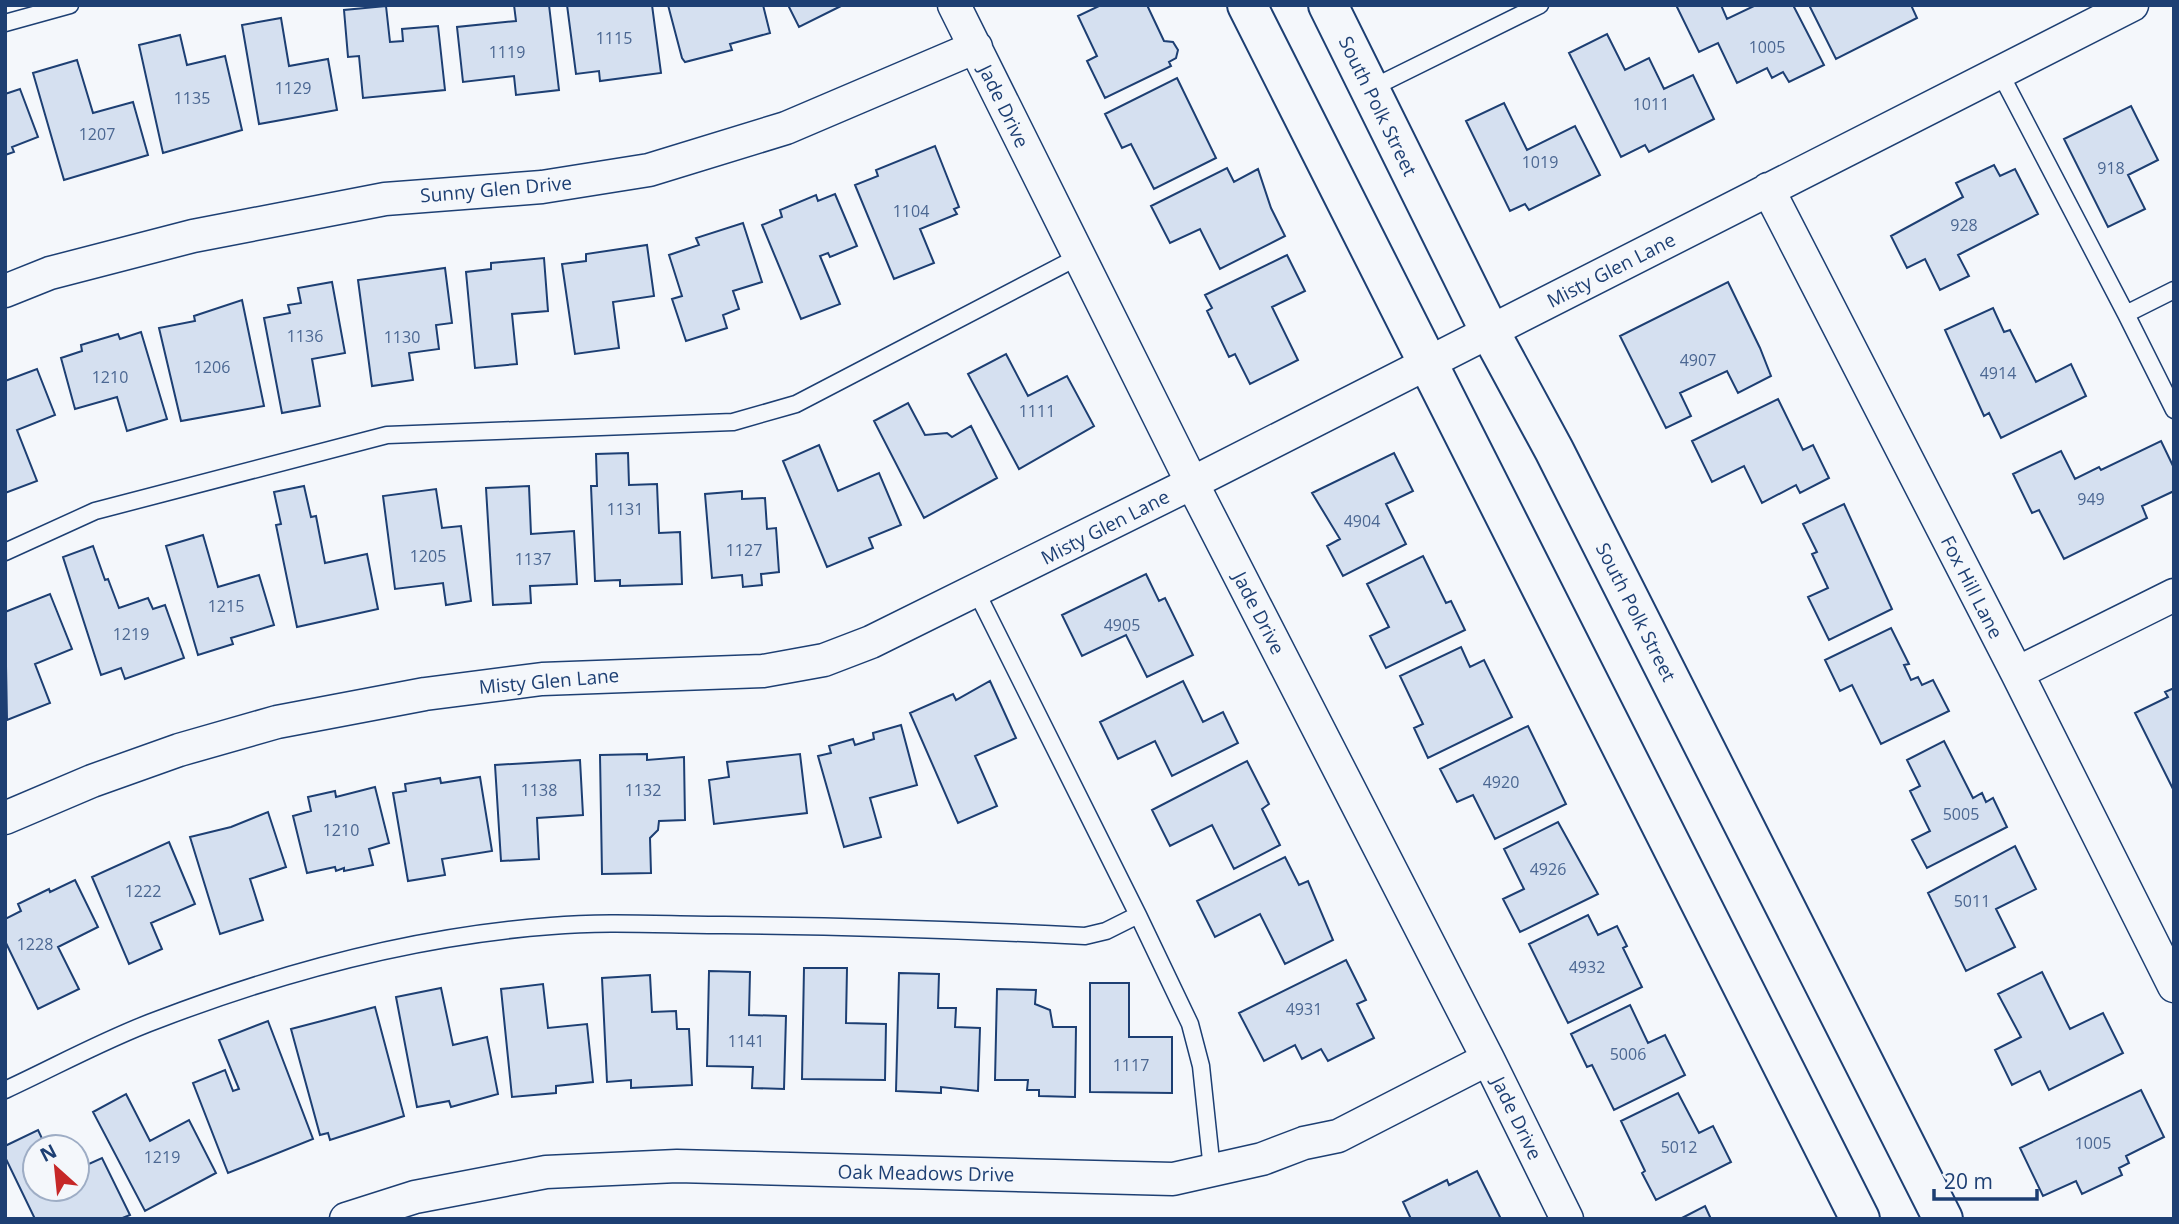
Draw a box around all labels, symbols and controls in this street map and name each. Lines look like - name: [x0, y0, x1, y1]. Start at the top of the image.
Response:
- house number: 1115: [596, 27, 632, 49]
- street label: South Polk Street: [1333, 32, 1423, 180]
- house number: 1005: [1749, 36, 1785, 58]
- house number: 1119: [489, 41, 525, 63]
- street label: Jade Drive: [972, 58, 1035, 152]
- house number: 1129: [275, 77, 311, 99]
- house number: 1135: [174, 87, 210, 109]
- house number: 1011: [1633, 93, 1669, 115]
- house number: 1207: [79, 123, 115, 145]
- house number: 1019: [1522, 151, 1558, 173]
- house number: 918: [2097, 157, 2125, 179]
- street label: Sunny Glen Drive: [419, 169, 573, 209]
- house number: 1104: [893, 200, 929, 222]
- house number: 928: [1950, 214, 1978, 236]
- street label: Misty Glen Lane: [1542, 226, 1680, 314]
- house number: 1136: [287, 325, 323, 347]
- house number: 1130: [384, 326, 420, 348]
- house number: 4907: [1680, 349, 1716, 371]
- house number: 1206: [194, 356, 230, 378]
- house number: 4914: [1980, 362, 2016, 384]
- house number: 1210: [92, 366, 128, 388]
- house number: 1111: [1019, 400, 1055, 422]
- street label: Misty Glen Lane: [1036, 483, 1174, 571]
- house number: 949: [2077, 488, 2105, 510]
- house number: 1131: [607, 498, 643, 520]
- house number: 4904: [1344, 510, 1380, 532]
- street label: Fox Hill Lane: [1935, 531, 2009, 643]
- street label: South Polk Street: [1590, 538, 1682, 686]
- house number: 1127: [726, 539, 762, 561]
- house number: 1205: [410, 545, 446, 567]
- house number: 1137: [515, 548, 551, 570]
- street label: Jade Drive: [1226, 565, 1291, 659]
- house number: 1215: [208, 595, 244, 617]
- house number: 4905: [1104, 614, 1140, 636]
- house number: 1219: [113, 623, 149, 645]
- street label: Misty Glen Lane: [478, 662, 620, 700]
- house number: 4920: [1483, 771, 1519, 793]
- house number: 1138: [521, 779, 557, 801]
- house number: 1132: [625, 779, 661, 801]
- house number: 5005: [1943, 803, 1979, 825]
- house number: 1210: [323, 819, 359, 841]
- house number: 4926: [1530, 858, 1566, 880]
- house number: 1222: [125, 880, 161, 902]
- house number: 5011: [1954, 890, 1990, 912]
- house number: 1228: [17, 933, 53, 955]
- house number: 4932: [1569, 956, 1605, 978]
- house number: 4931: [1286, 998, 1322, 1020]
- house number: 1141: [728, 1030, 764, 1052]
- house number: 5006: [1610, 1043, 1646, 1065]
- house number: 1117: [1113, 1054, 1149, 1076]
- street label: Jade Drive: [1485, 1070, 1548, 1164]
- house number: 1005: [2075, 1132, 2111, 1154]
- north arrow: [21, 1133, 91, 1203]
- house number: 5012: [1661, 1136, 1697, 1158]
- text: N: [35, 1138, 61, 1168]
- house number: 1219: [144, 1146, 180, 1168]
- street label: Oak Meadows Drive: [837, 1158, 1015, 1188]
- scale bar: [1934, 1158, 2037, 1202]
- text: 20 m: [1944, 1167, 1993, 1195]

